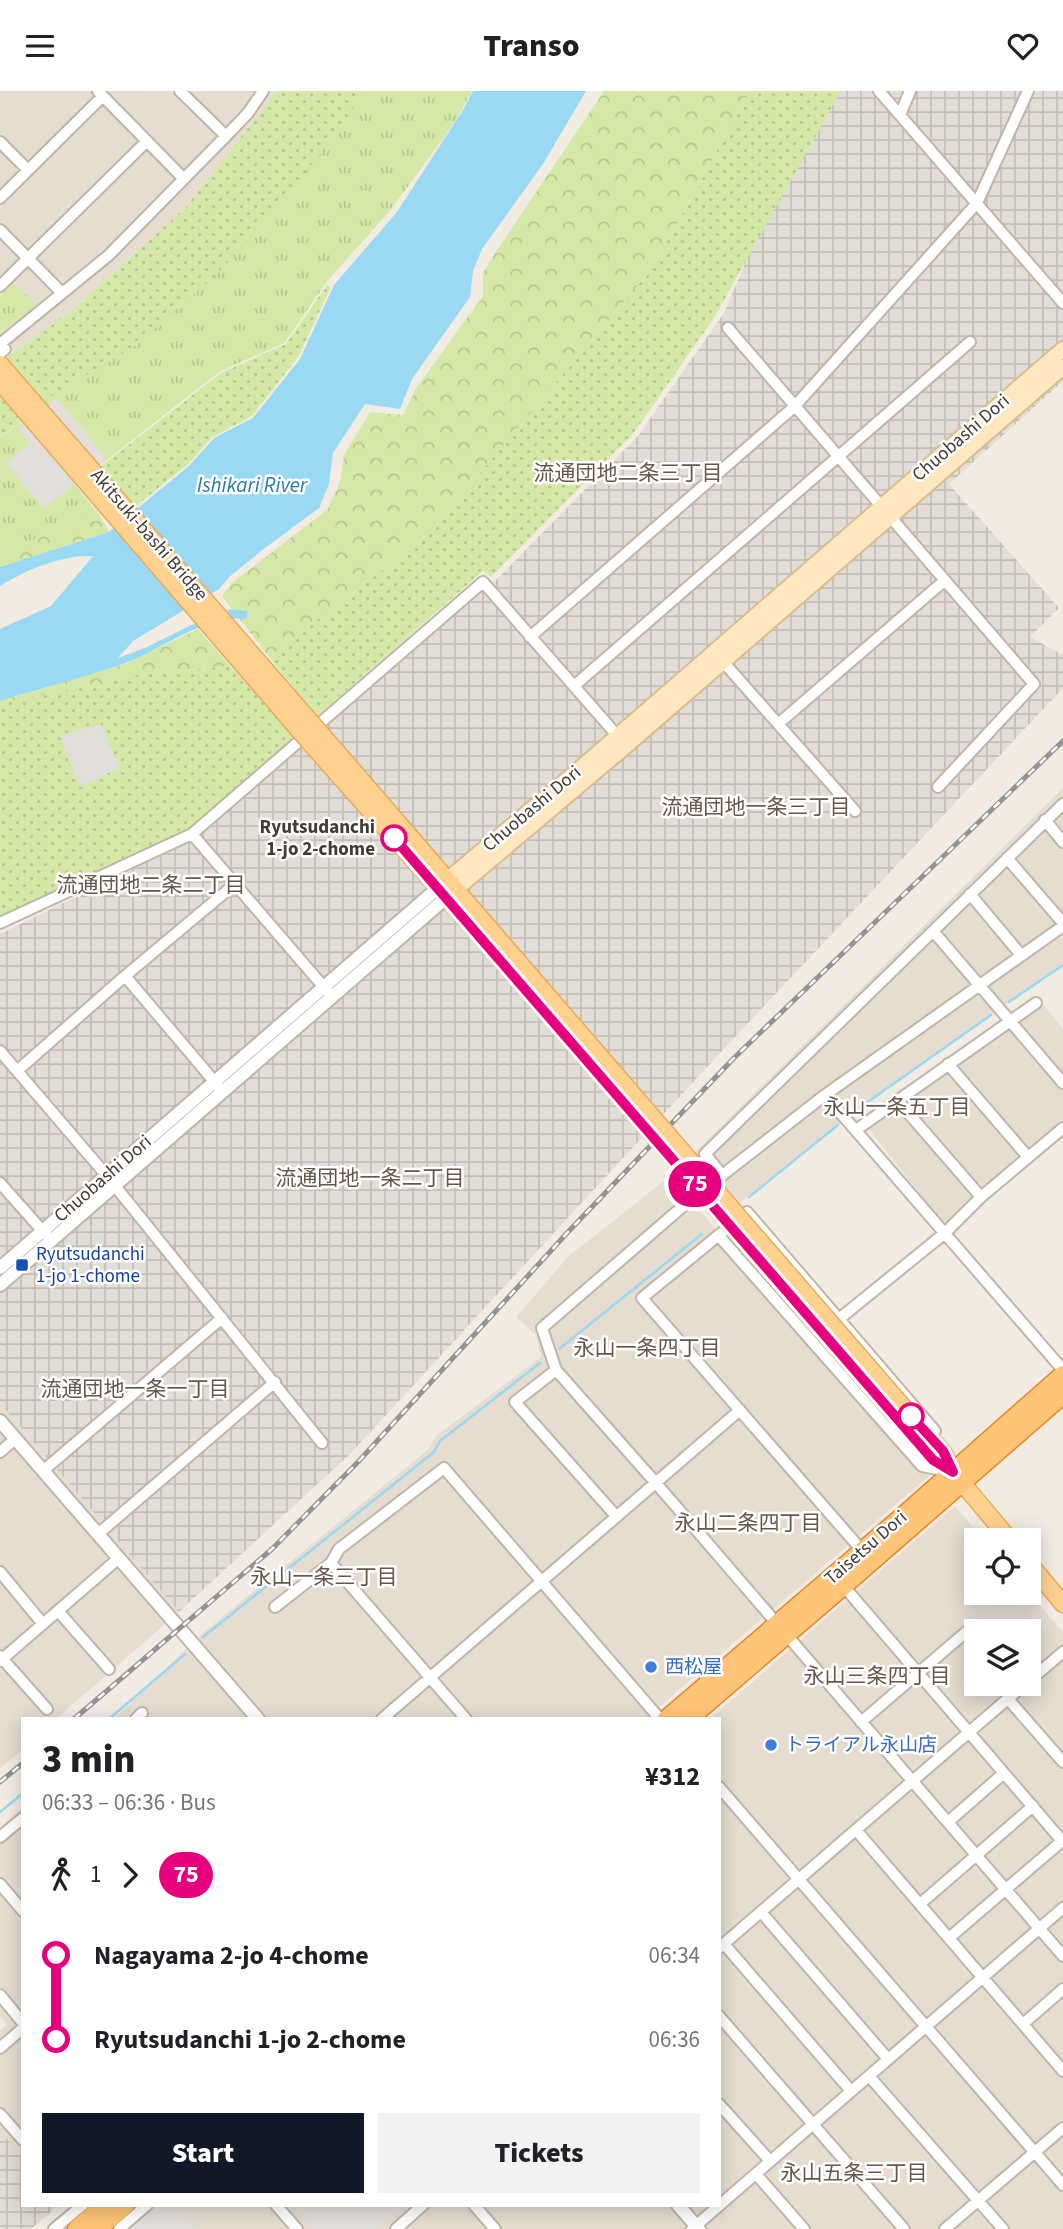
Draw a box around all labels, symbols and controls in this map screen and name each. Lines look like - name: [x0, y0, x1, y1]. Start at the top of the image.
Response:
- text: Transo: [483, 23, 580, 69]
- icon: menu: [21, 27, 59, 65]
- icon: heart: [1004, 27, 1042, 65]
- street label: Chuobashi Dori: [906, 388, 1016, 488]
- district label: 流通団地二条三丁目: [534, 458, 723, 488]
- street label: Akitsuki-bashi Bridge: [84, 463, 214, 607]
- water label: Ishikari River: [197, 470, 308, 500]
- street label: Chuobashi Dori: [477, 760, 587, 858]
- district label: 流通団地一条三丁目: [662, 792, 851, 822]
- place label: Ryutsudanchi 1-jo 2-chome: [260, 814, 375, 863]
- marker: Ryutsudanchi 1-jo 2-chome: [381, 825, 407, 851]
- district label: 流通団地二条二丁目: [57, 870, 246, 900]
- district label: 永山一条五丁目: [824, 1092, 971, 1122]
- street label: Chuobashi Dori: [48, 1129, 158, 1229]
- line badge: 75: [664, 1161, 726, 1207]
- district label: 流通団地一条二丁目: [276, 1163, 465, 1193]
- text: 75: [682, 1166, 708, 1201]
- place label: Ryutsudanchi 1-jo 1-chome: [36, 1241, 145, 1290]
- marker: Ryutsudanchi 1-jo 1-chome: [14, 1257, 30, 1273]
- district label: 永山一条四丁目: [574, 1333, 721, 1363]
- district label: 流通団地一条一丁目: [41, 1374, 230, 1404]
- unlabelled marker: [898, 1403, 924, 1429]
- street label: Taisetsu Dori: [819, 1504, 913, 1592]
- district label: 永山二条四丁目: [675, 1508, 822, 1538]
- map controls: [964, 1528, 1041, 1696]
- button: locate: [964, 1528, 1041, 1605]
- district label: 永山一条三丁目: [251, 1562, 398, 1592]
- button: layers: [964, 1619, 1041, 1696]
- place label: 西松屋: [665, 1654, 722, 1681]
- marker: 西松屋: [643, 1659, 659, 1675]
- district label: 永山三条四丁目: [804, 1661, 951, 1691]
- place label: トライアル永山店: [785, 1732, 937, 1759]
- text: 3 min: [42, 1733, 135, 1787]
- marker: トライアル永山店: [763, 1737, 779, 1753]
- text: ¥312: [645, 1758, 700, 1795]
- text: 06:33 – 06:36 · Bus: [42, 1786, 216, 1819]
- icon: walk: [42, 1856, 80, 1894]
- icon: forward: [111, 1856, 149, 1894]
- text: 75: [173, 1857, 199, 1892]
- text: 1: [90, 1858, 101, 1891]
- text: Nagayama 2-jo 4-chome: [94, 1937, 369, 1974]
- text: 06:34: [649, 1939, 700, 1972]
- text: Ryutsudanchi 1-jo 2-chome: [94, 2021, 406, 2058]
- text: 06:36: [649, 2023, 700, 2056]
- button: Start: [42, 2113, 364, 2193]
- button: Tickets: [378, 2113, 700, 2193]
- district label: 永山五条三丁目: [781, 2158, 928, 2188]

